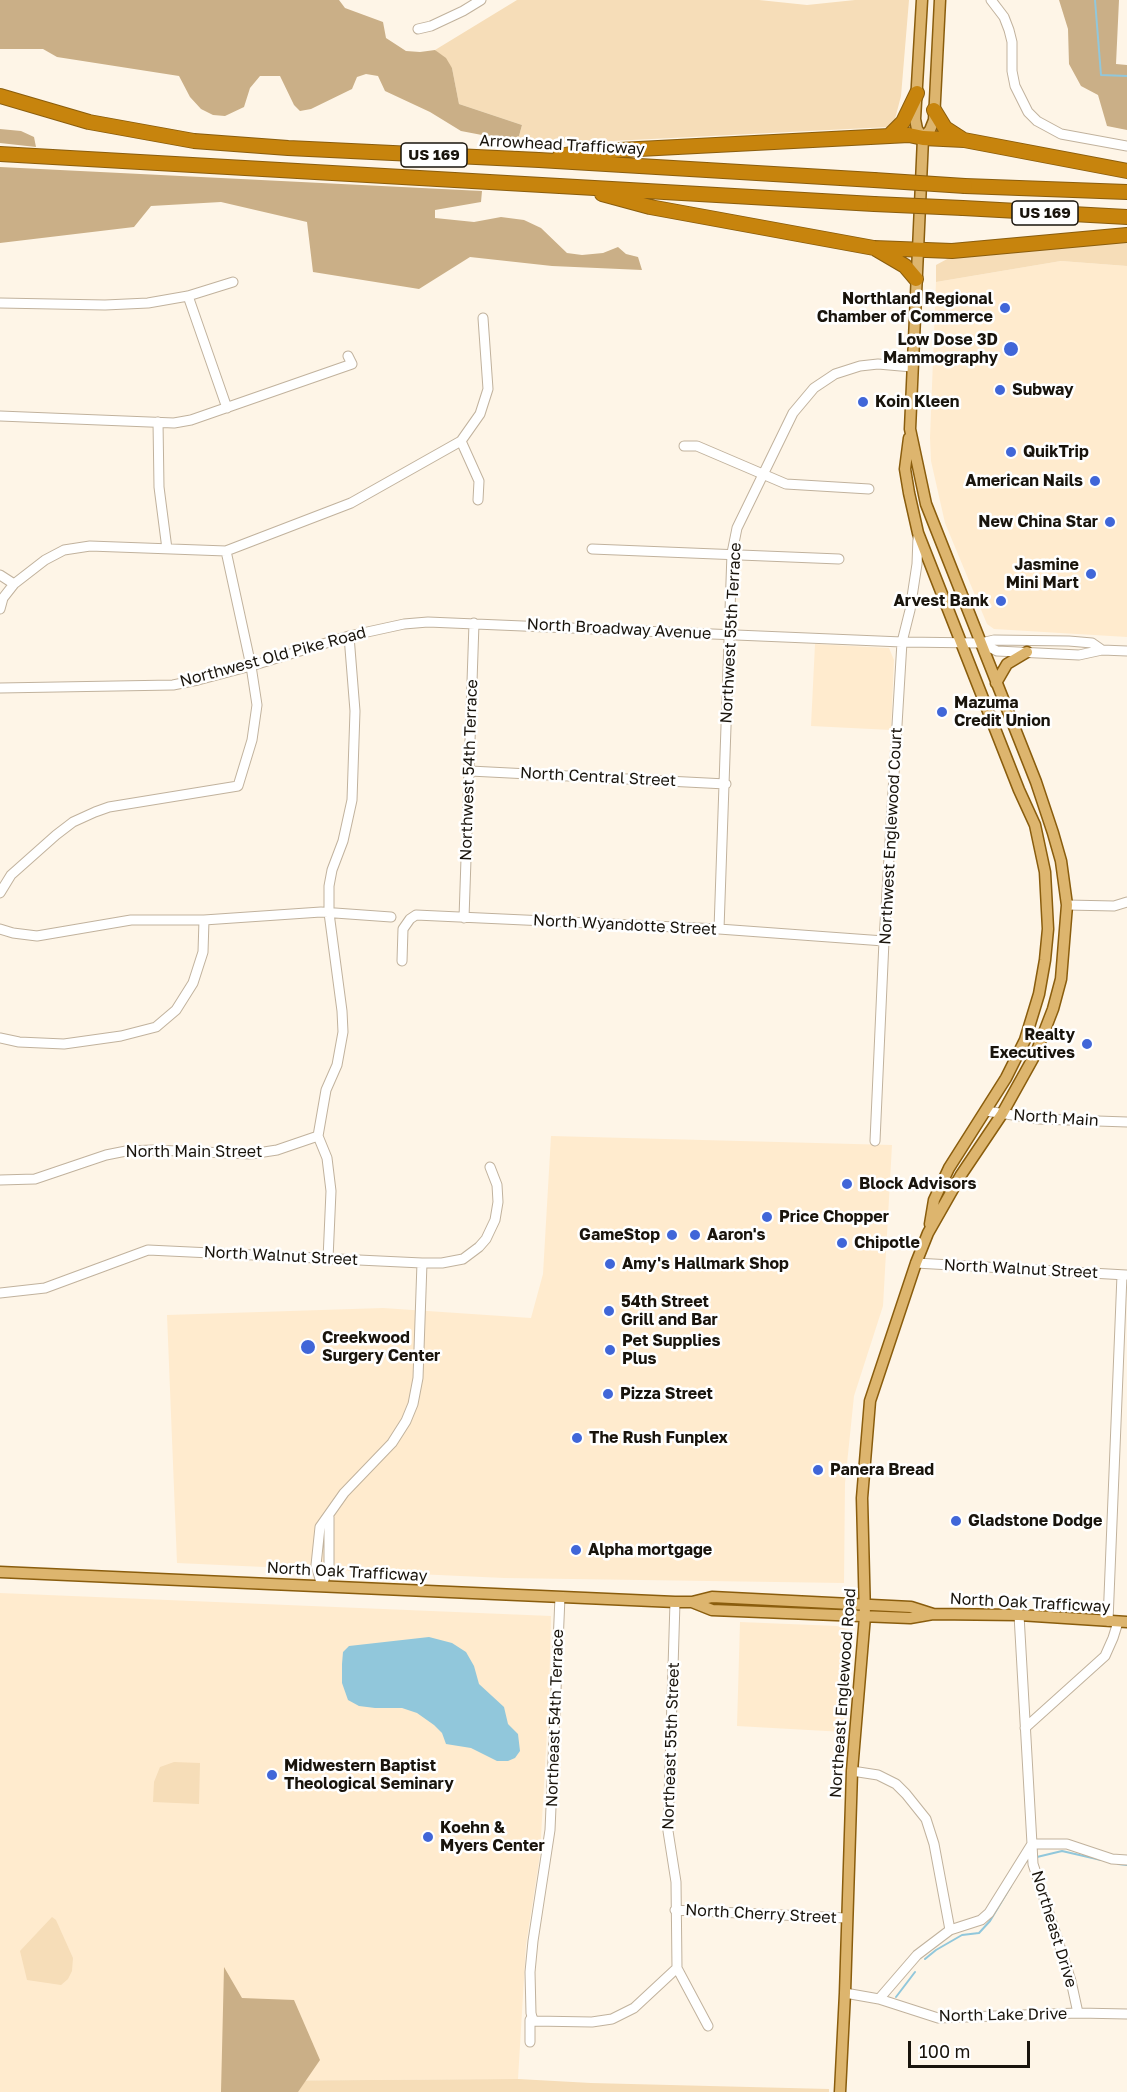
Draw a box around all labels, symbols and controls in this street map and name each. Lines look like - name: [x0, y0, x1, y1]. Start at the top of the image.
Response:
- street label: Arrowhead Trafficway: [479, 131, 645, 159]
- road number: US 169: [401, 143, 467, 167]
- road number: US 169: [1012, 201, 1078, 225]
- place label: Northland Regional Chamber of Commerce: [817, 289, 993, 327]
- marker: Northland Regional Chamber of Commerce: [998, 301, 1012, 315]
- place label: Low Dose 3D Mammography: [883, 330, 998, 368]
- marker: Low Dose 3D Mammography: [1002, 340, 1020, 358]
- place label: Subway: [1012, 380, 1074, 400]
- marker: Subway: [993, 383, 1007, 397]
- place label: Koin Kleen: [875, 392, 959, 412]
- marker: Koin Kleen: [856, 395, 870, 409]
- place label: QuikTrip: [1023, 442, 1089, 462]
- marker: QuikTrip: [1004, 445, 1018, 459]
- place label: American Nails: [965, 471, 1083, 491]
- marker: American Nails: [1088, 474, 1102, 488]
- place label: New China Star: [978, 512, 1098, 532]
- marker: New China Star: [1103, 515, 1117, 529]
- street label: Northwest 55th Terrace: [717, 542, 745, 724]
- place label: Jasmine Mini Mart: [1006, 555, 1079, 593]
- marker: Jasmine Mini Mart: [1084, 567, 1098, 581]
- place label: Arvest Bank: [893, 591, 989, 611]
- marker: Arvest Bank: [994, 594, 1008, 608]
- street label: North Broadway Avenue: [526, 615, 712, 643]
- street label: Northwest Old Pike Road: [178, 623, 368, 691]
- street label: Northwest 54th Terrace: [456, 679, 482, 861]
- place label: Mazuma Credit Union: [954, 693, 1050, 731]
- marker: Mazuma Credit Union: [935, 705, 949, 719]
- street label: Northwest Englewood Court: [876, 727, 906, 945]
- street label: North Central Street: [519, 763, 677, 791]
- street label: North Wyandotte Street: [533, 911, 717, 939]
- place label: Realty Executives: [989, 1025, 1075, 1063]
- marker: Realty Executives: [1080, 1037, 1094, 1051]
- street label: North Main: [1013, 1105, 1099, 1131]
- street label: North Main Street: [126, 1142, 262, 1162]
- place label: Block Advisors: [859, 1174, 976, 1194]
- marker: Block Advisors: [840, 1177, 854, 1191]
- place label: Price Chopper: [779, 1207, 889, 1227]
- marker: Price Chopper: [760, 1210, 774, 1224]
- place label: GameStop: [579, 1225, 660, 1245]
- place label: Aaron's: [707, 1225, 766, 1245]
- marker: GameStop: [665, 1228, 679, 1242]
- marker: Aaron's: [688, 1228, 702, 1242]
- place label: Chipotle: [854, 1233, 920, 1253]
- marker: Chipotle: [835, 1236, 849, 1250]
- street label: North Walnut Street: [203, 1242, 359, 1270]
- place label: Amy's Hallmark Shop: [622, 1254, 789, 1274]
- street label: North Walnut Street: [943, 1255, 1099, 1283]
- marker: Amy's Hallmark Shop: [603, 1257, 617, 1271]
- place label: 54th Street Grill and Bar: [621, 1292, 718, 1330]
- marker: 54th Street Grill and Bar: [602, 1304, 616, 1318]
- place label: Creekwood Surgery Center: [322, 1328, 440, 1366]
- place label: Pet Supplies Plus: [622, 1331, 720, 1369]
- marker: Creekwood Surgery Center: [299, 1338, 317, 1356]
- marker: Pet Supplies Plus: [603, 1343, 617, 1357]
- place label: Pizza Street: [620, 1384, 713, 1404]
- marker: Pizza Street: [601, 1387, 615, 1401]
- place label: The Rush Funplex: [589, 1428, 728, 1448]
- marker: The Rush Funplex: [570, 1431, 584, 1445]
- place label: Panera Bread: [830, 1460, 934, 1480]
- marker: Panera Bread: [811, 1463, 825, 1477]
- place label: Gladstone Dodge: [968, 1511, 1102, 1531]
- marker: Gladstone Dodge: [949, 1514, 963, 1528]
- place label: Alpha mortgage: [588, 1540, 712, 1560]
- marker: Alpha mortgage: [569, 1543, 583, 1557]
- street label: North Oak Trafficway: [266, 1558, 428, 1586]
- street label: Northeast Englewood Road: [826, 1587, 860, 1799]
- street label: North Oak Trafficway: [949, 1589, 1111, 1617]
- street label: Northeast 54th Terrace: [542, 1629, 568, 1807]
- street label: Northeast 55th Street: [658, 1662, 684, 1830]
- place label: Midwestern Baptist Theological Seminary: [284, 1756, 454, 1794]
- marker: Midwestern Baptist Theological Seminary: [265, 1768, 279, 1782]
- place label: Koehn & Myers Center: [440, 1818, 545, 1856]
- marker: Koehn & Myers Center: [421, 1830, 435, 1844]
- street label: Northeast Drive: [1027, 1868, 1081, 1990]
- street label: North Cherry Street: [685, 1900, 837, 1928]
- street label: North Lake Drive: [939, 2004, 1067, 2026]
- scale bar: [911, 2029, 1032, 2067]
- text: 100 m: [919, 2040, 970, 2062]

